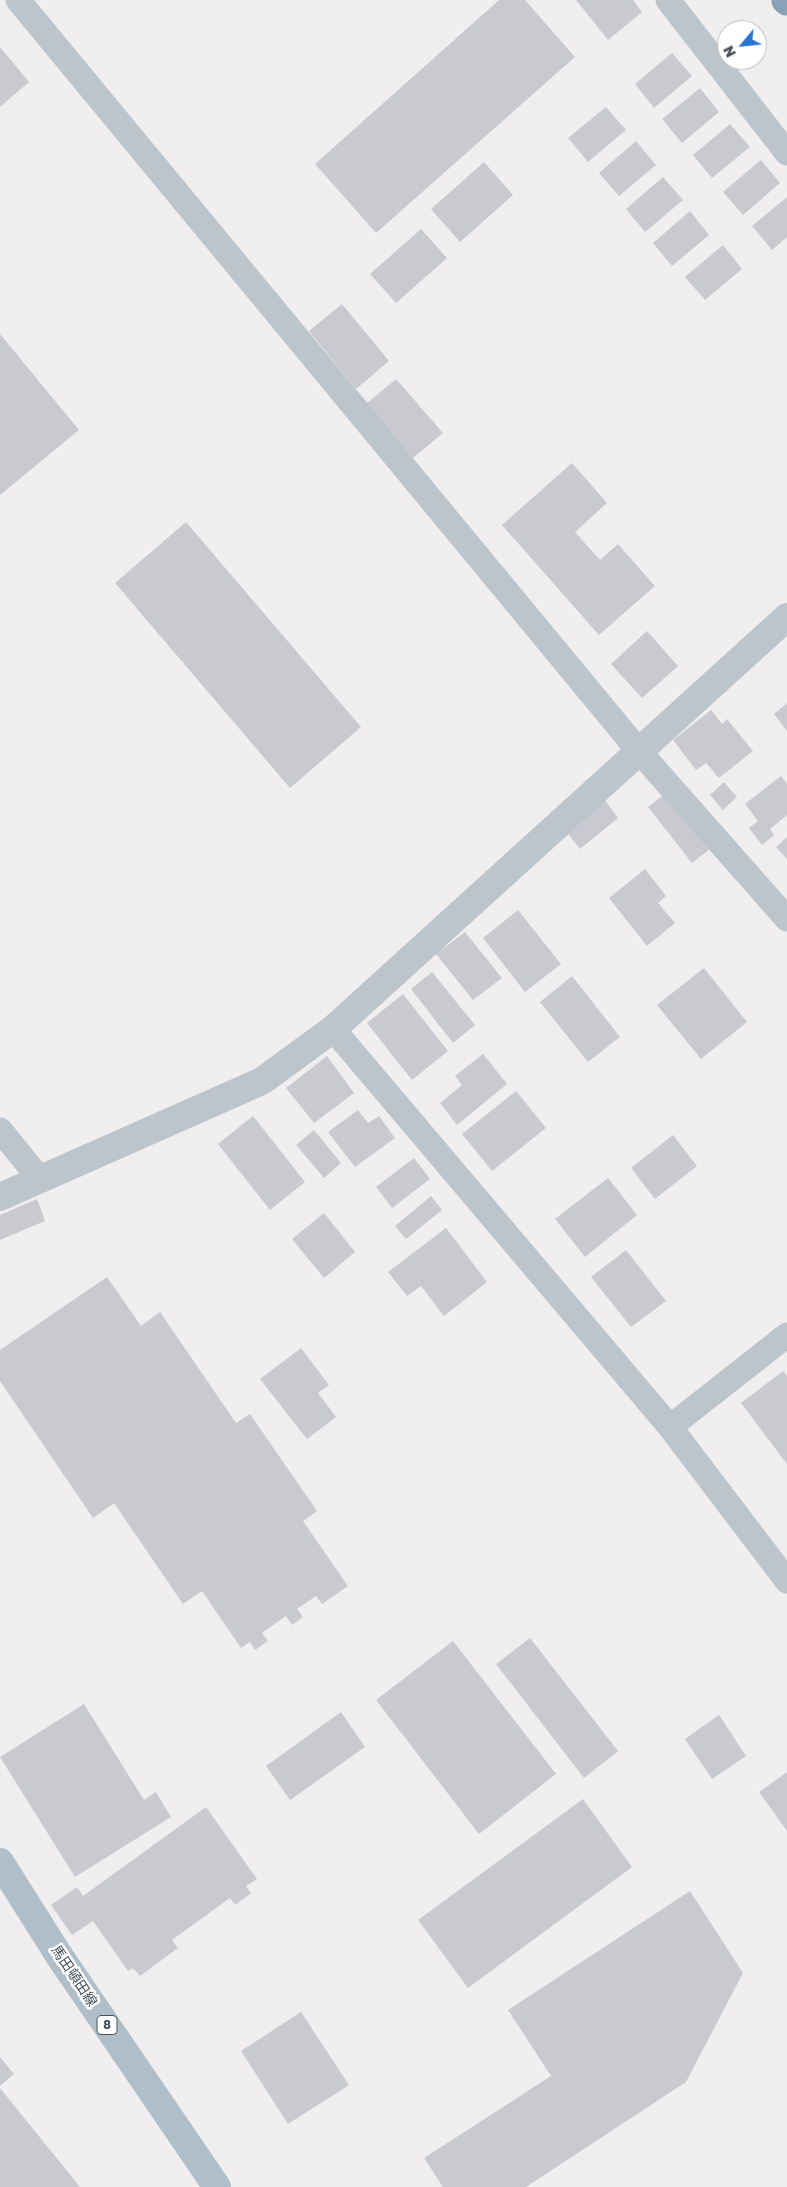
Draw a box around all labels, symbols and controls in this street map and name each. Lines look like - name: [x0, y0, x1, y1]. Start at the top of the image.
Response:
- north arrow: [717, 20, 767, 70]
- text: N: [719, 43, 739, 61]
- street label: 馬田頓田線: [47, 1942, 101, 2010]
- road number: 8: [97, 2016, 117, 2034]

